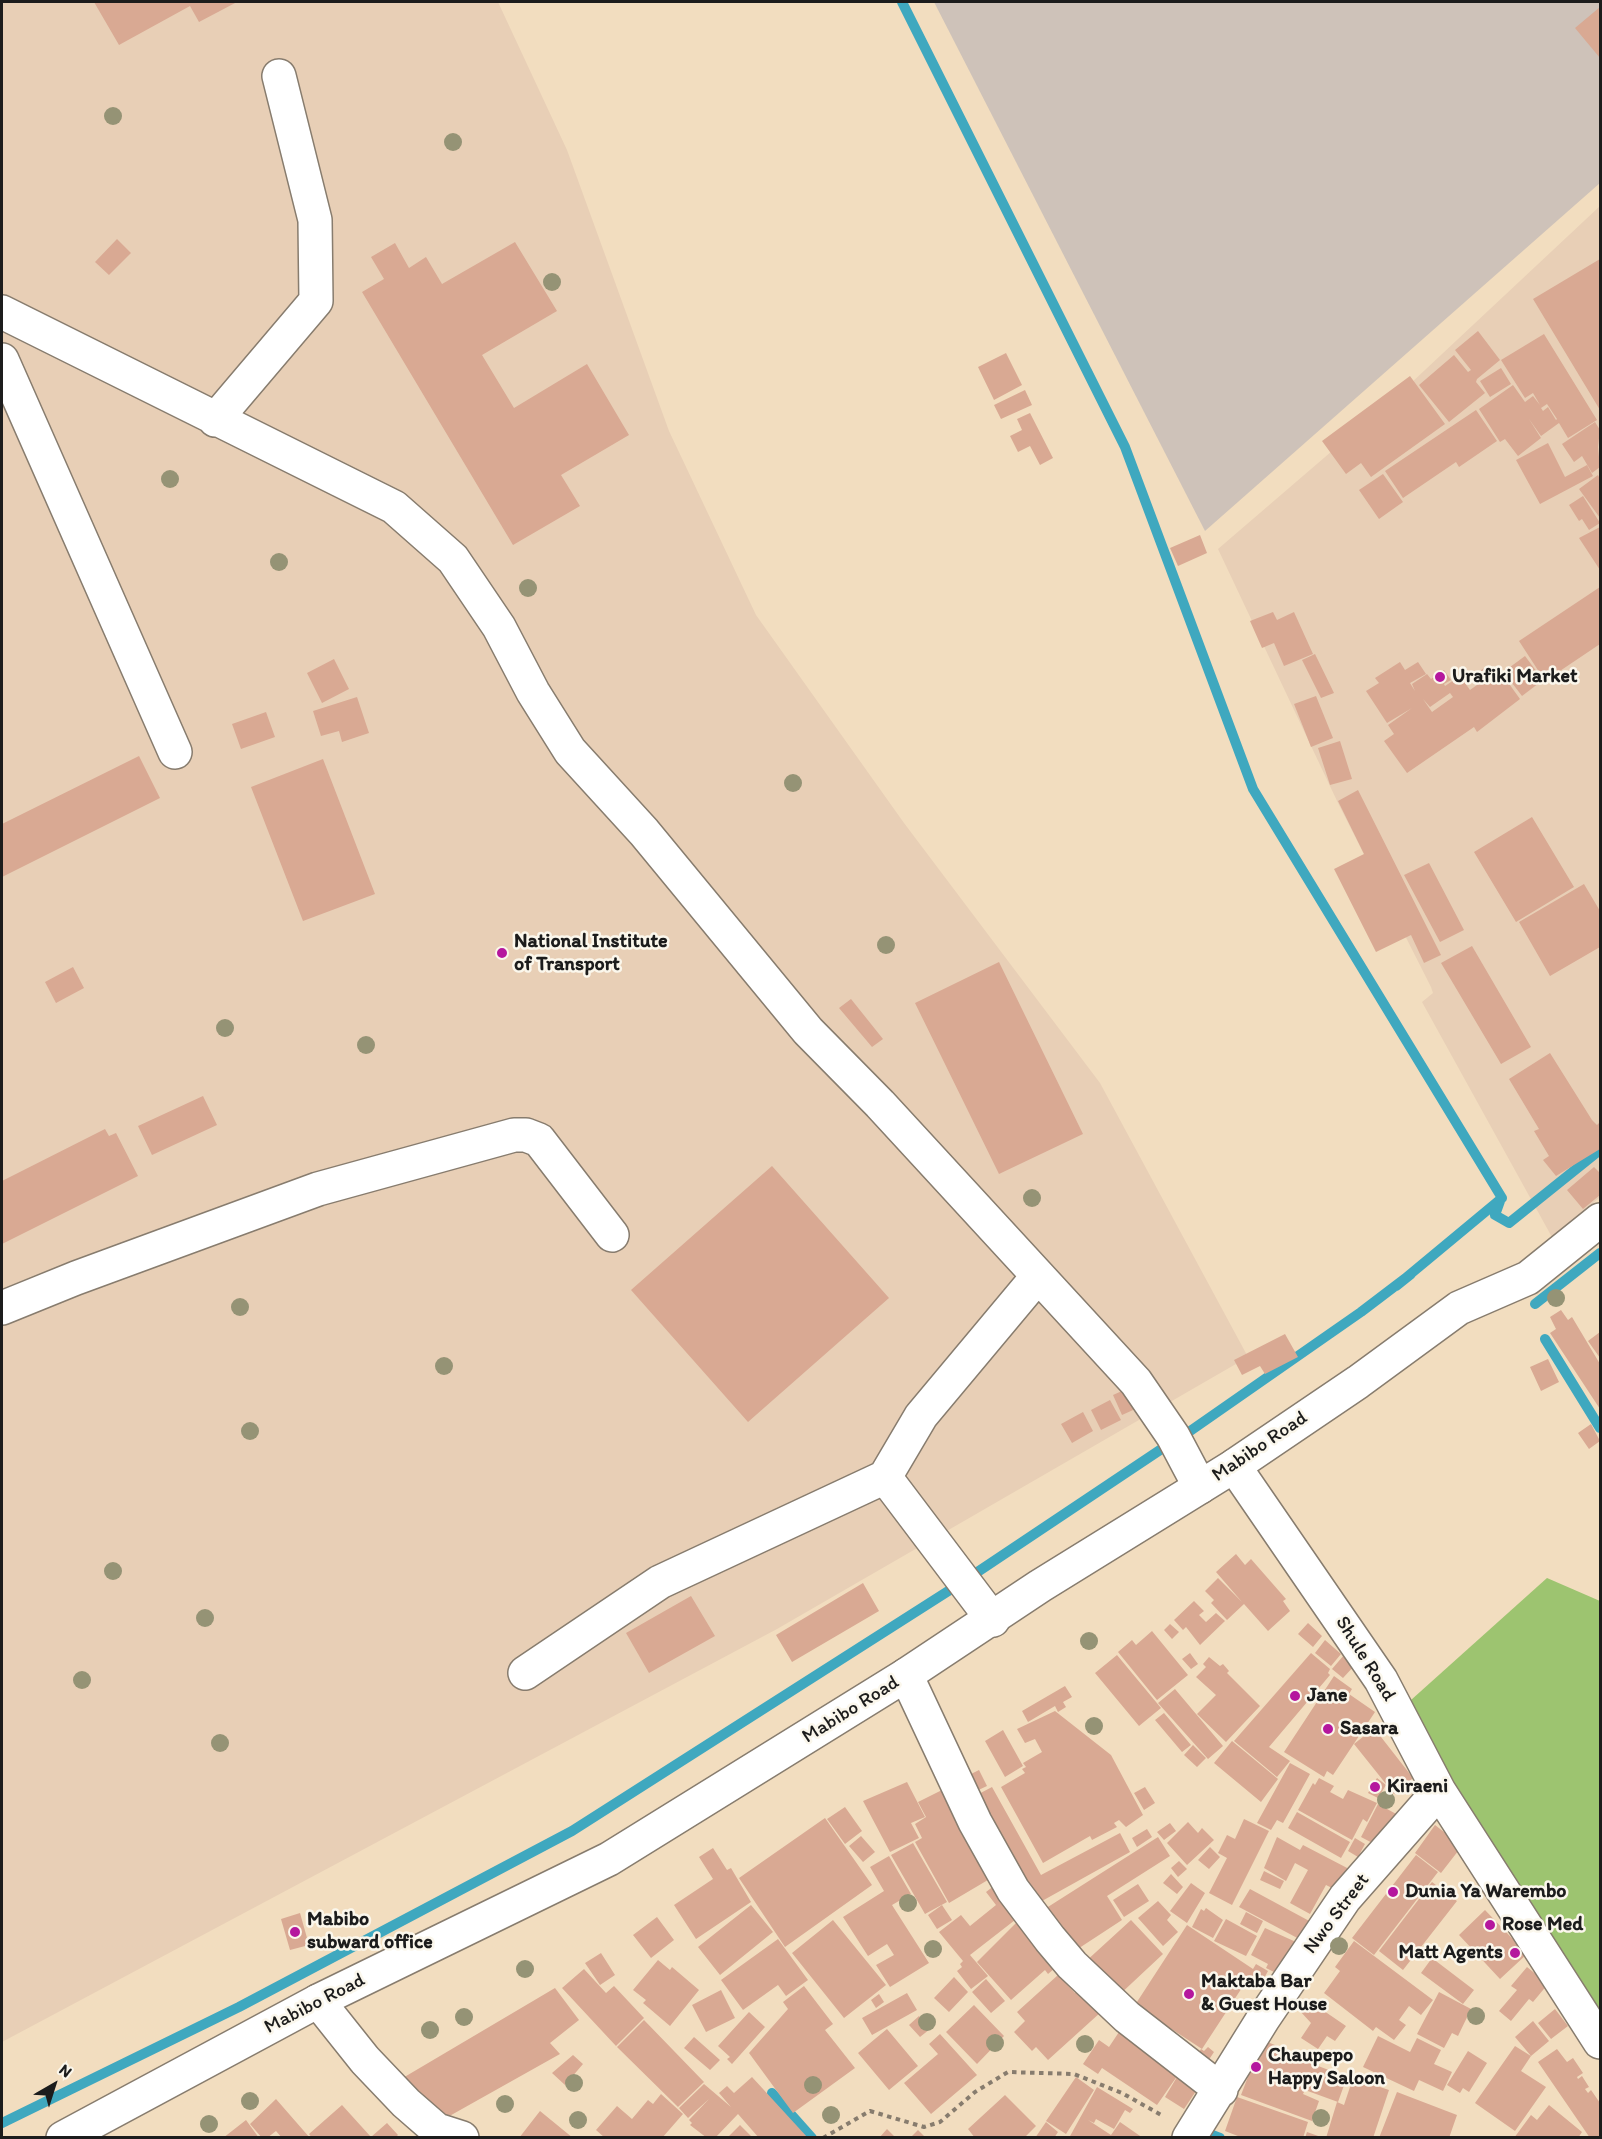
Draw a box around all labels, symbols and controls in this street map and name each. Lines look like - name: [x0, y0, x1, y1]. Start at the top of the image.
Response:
- place label: Urafiki Market: [1452, 665, 1577, 689]
- marker: Urafiki Market: [1433, 670, 1447, 684]
- place label: National Institute of Transport: [514, 930, 668, 977]
- marker: National Institute of Transport: [495, 946, 509, 960]
- street label: Mabibo Road: [1208, 1406, 1312, 1488]
- street label: Shule Road: [1329, 1612, 1401, 1706]
- street label: Mabibo Road: [798, 1671, 904, 1749]
- place label: Jane: [1307, 1684, 1348, 1708]
- marker: Jane: [1288, 1689, 1302, 1703]
- place label: Sasara: [1340, 1717, 1398, 1741]
- marker: Sasara: [1321, 1722, 1335, 1736]
- place label: Kiraeni: [1387, 1775, 1448, 1799]
- marker: Kiraeni: [1368, 1780, 1382, 1794]
- street label: Nwo Street: [1299, 1869, 1375, 1959]
- place label: Dunia Ya Warembo: [1405, 1880, 1566, 1904]
- marker: Dunia Ya Warembo: [1386, 1885, 1400, 1899]
- place label: Mabibo subward office: [307, 1908, 433, 1955]
- place label: Rose Med: [1502, 1913, 1583, 1937]
- marker: Rose Med: [1483, 1918, 1497, 1932]
- marker: Mabibo subward office: [288, 1925, 302, 1939]
- place label: Matt Agents: [1398, 1941, 1503, 1965]
- marker: Matt Agents: [1508, 1946, 1522, 1960]
- street label: Mabibo Road: [261, 1968, 369, 2040]
- place label: Maktaba Bar & Guest House: [1201, 1970, 1327, 2017]
- marker: Maktaba Bar & Guest House: [1182, 1987, 1196, 2001]
- place label: Chaupepo Happy Saloon: [1268, 2044, 1385, 2091]
- north arrow: [24, 2055, 84, 2115]
- text: N: [55, 2060, 76, 2081]
- marker: Chaupepo Happy Saloon: [1249, 2060, 1263, 2074]

